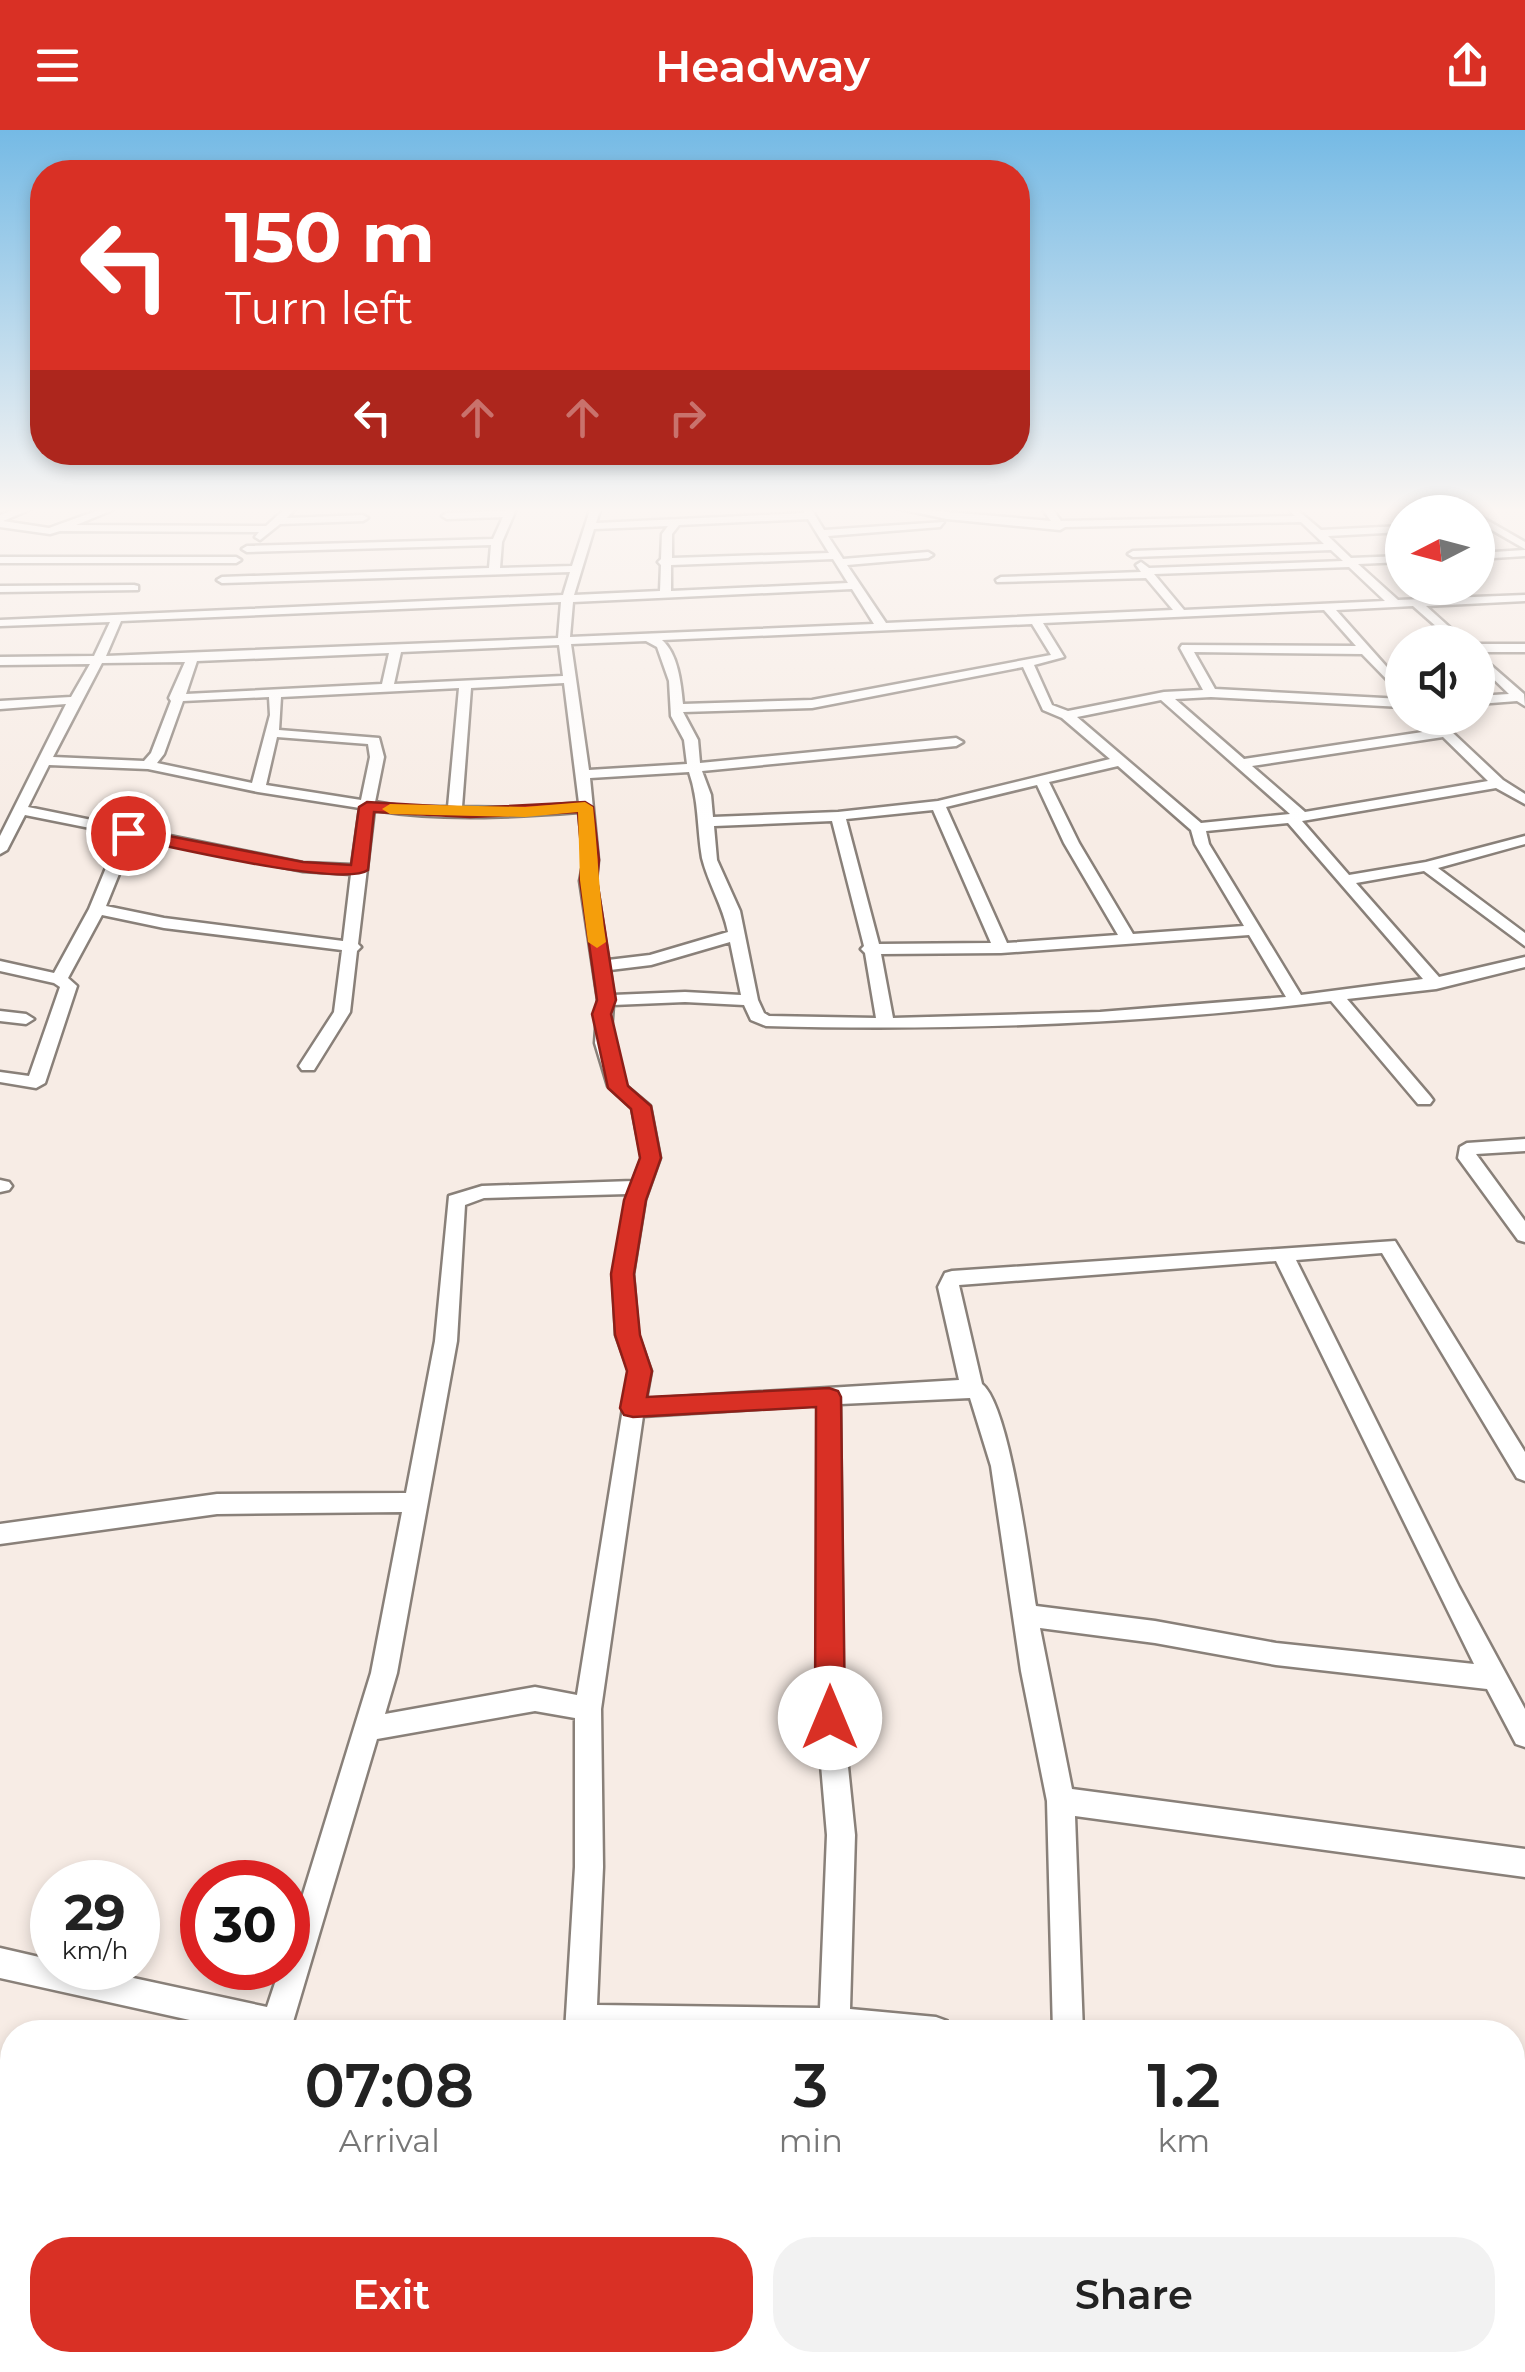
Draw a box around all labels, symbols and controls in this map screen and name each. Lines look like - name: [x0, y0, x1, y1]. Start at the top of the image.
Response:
- icon: menu: [30, 38, 85, 93]
- text: Headway: [655, 38, 870, 93]
- icon: share: [1440, 38, 1495, 93]
- text: 150 m: [225, 194, 435, 280]
- icon: left: [60, 200, 190, 330]
- text: Turn left: [225, 280, 413, 335]
- icon: left: [345, 390, 400, 445]
- icon: ahead: [450, 390, 505, 445]
- icon: ahead: [555, 390, 610, 445]
- icon: right: [660, 390, 715, 445]
- north arrow: [1385, 495, 1495, 605]
- map controls: [1385, 495, 1495, 735]
- button: sound: [1385, 625, 1495, 735]
- pin: [86, 791, 171, 876]
- icon: arrive: [101, 806, 156, 861]
- position arrow: [778, 1666, 882, 1770]
- speed limit sign: 30: [180, 1860, 310, 1990]
- text: 29: [64, 1882, 126, 1943]
- text: km/h: [62, 1935, 128, 1965]
- text: 07:08: [305, 2049, 474, 2122]
- text: 3: [793, 2049, 828, 2122]
- text: 1.2: [1147, 2049, 1220, 2122]
- text: Arrival: [339, 2121, 440, 2160]
- text: min: [779, 2121, 843, 2160]
- text: km: [1157, 2121, 1210, 2160]
- button: Exit: [30, 2237, 753, 2352]
- button: Share: [773, 2237, 1495, 2352]

